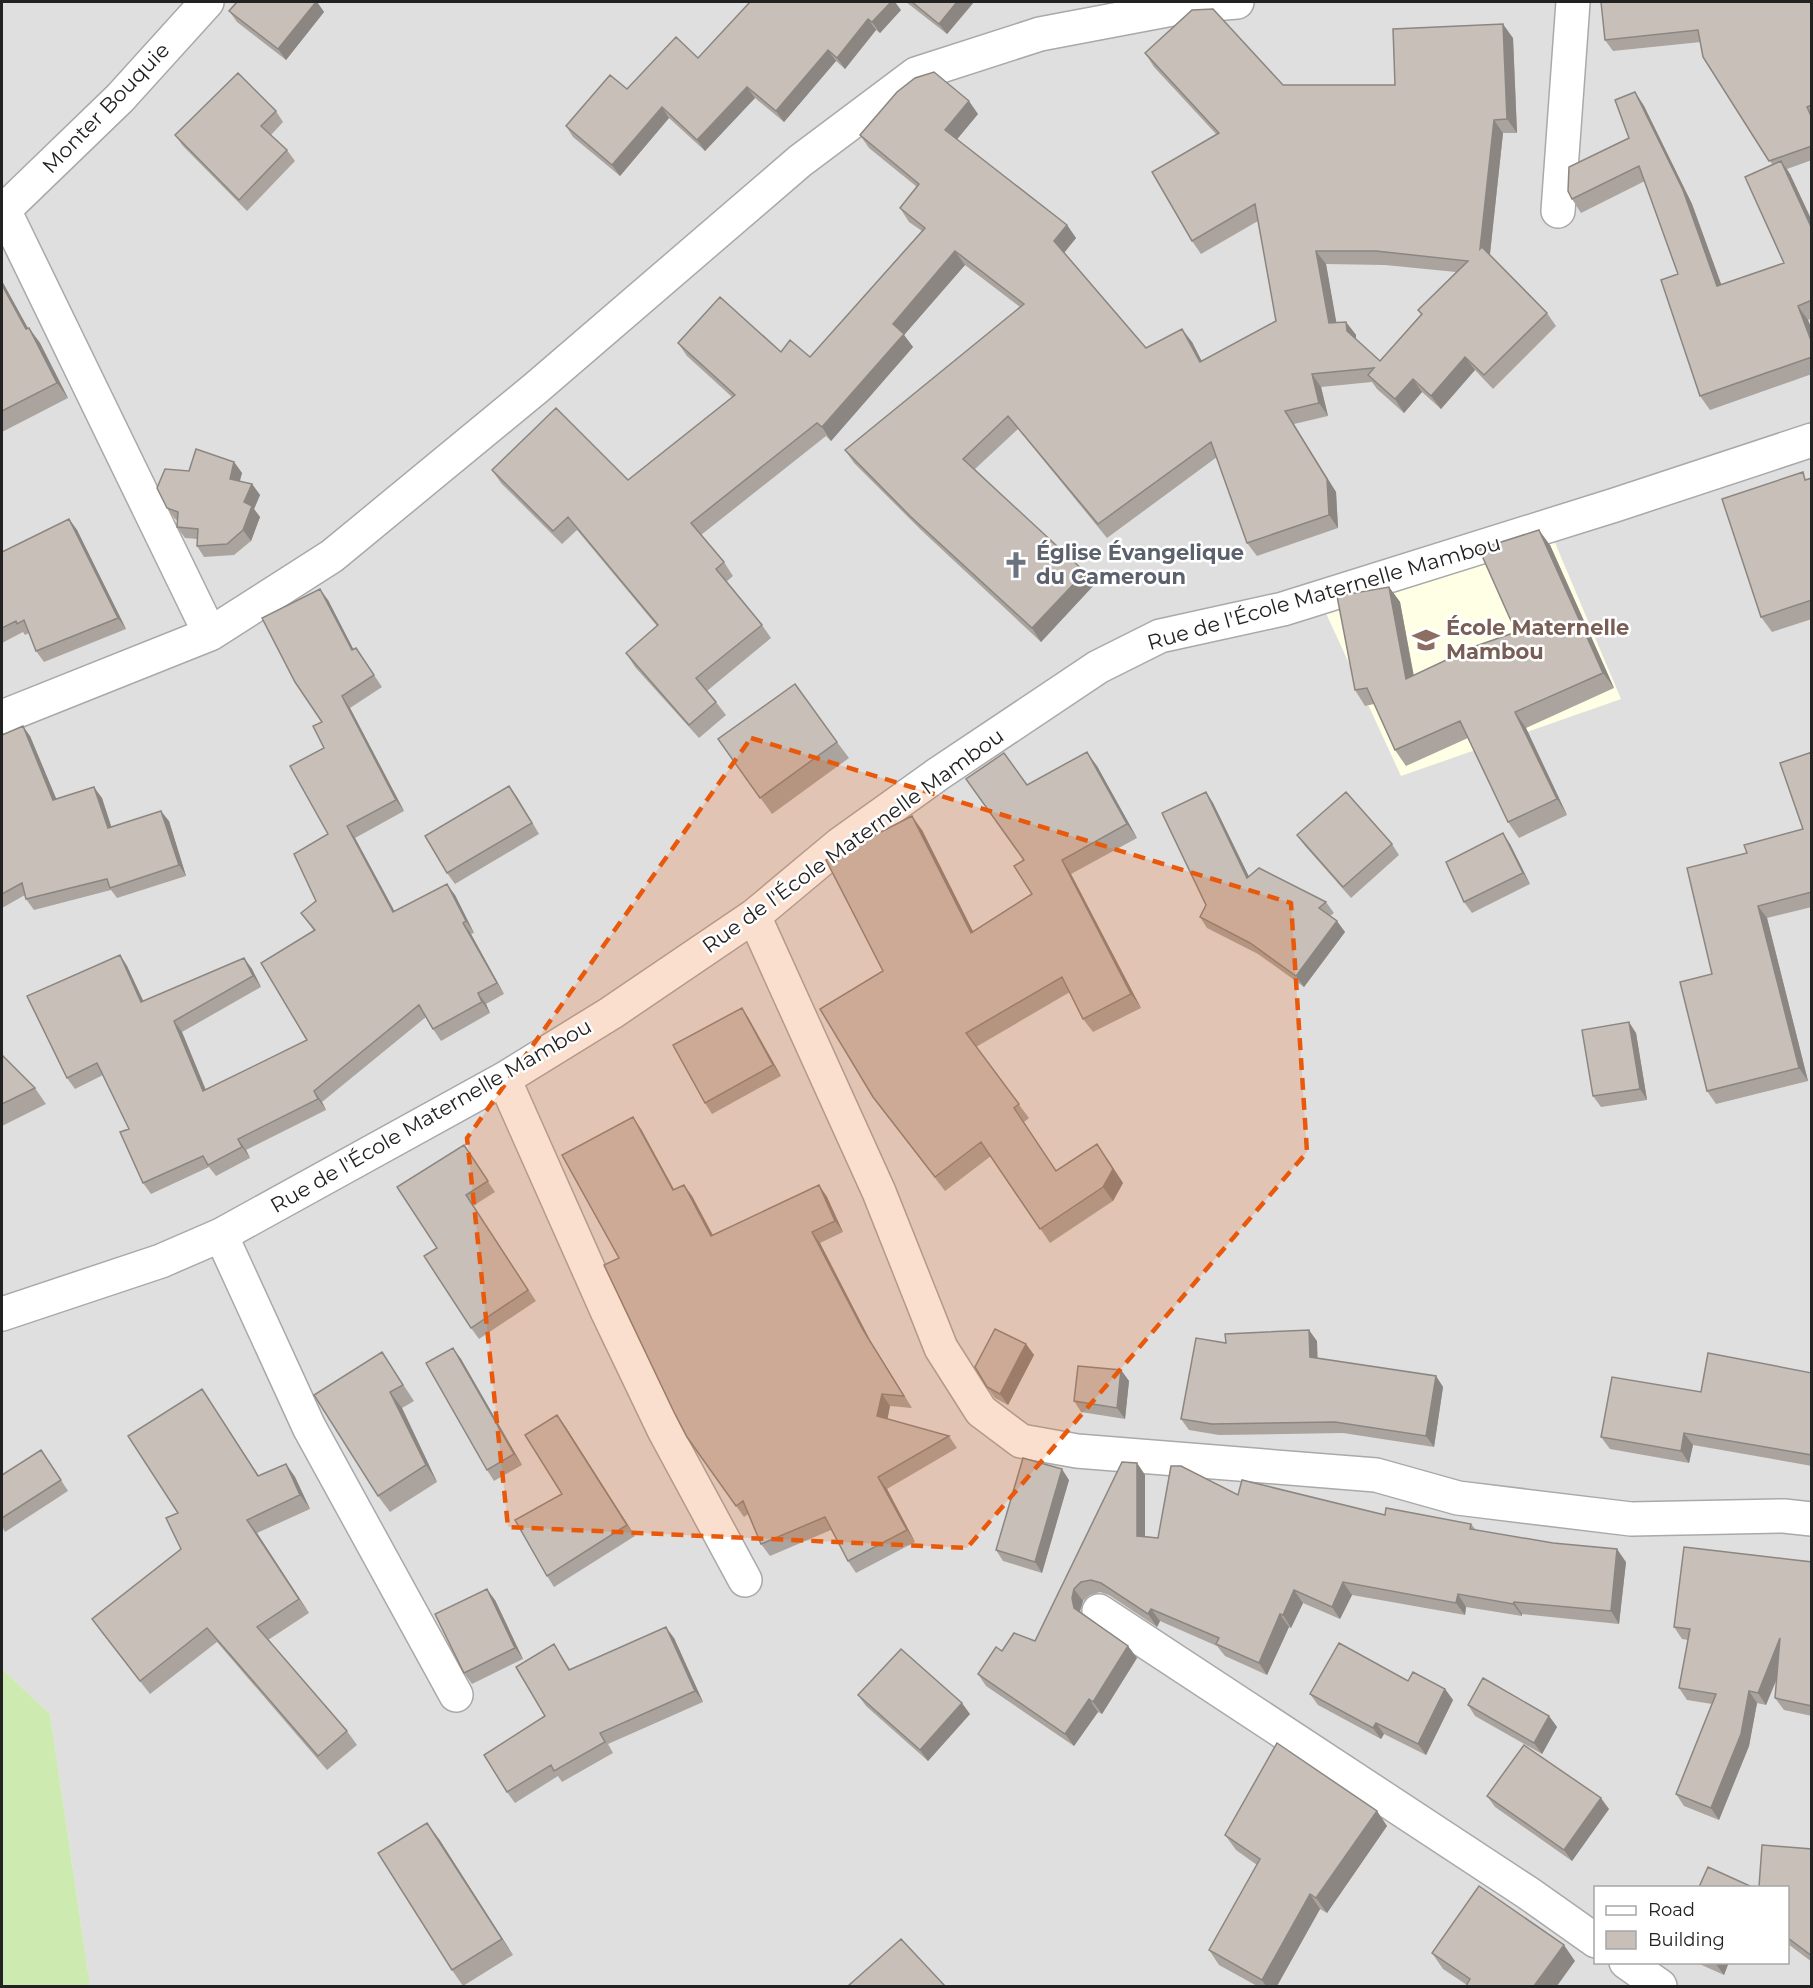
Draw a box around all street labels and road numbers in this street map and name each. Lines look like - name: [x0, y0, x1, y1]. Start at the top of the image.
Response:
- street label: Monter Bouquie: [37, 37, 174, 178]
- street label: Rue de l'École Maternelle Mambou: [1144, 530, 1503, 655]
- street label: Rue de l'École Maternelle Mambou: [697, 723, 1008, 958]
- street label: Rue de l'École Maternelle Mambou: [266, 1013, 596, 1218]

